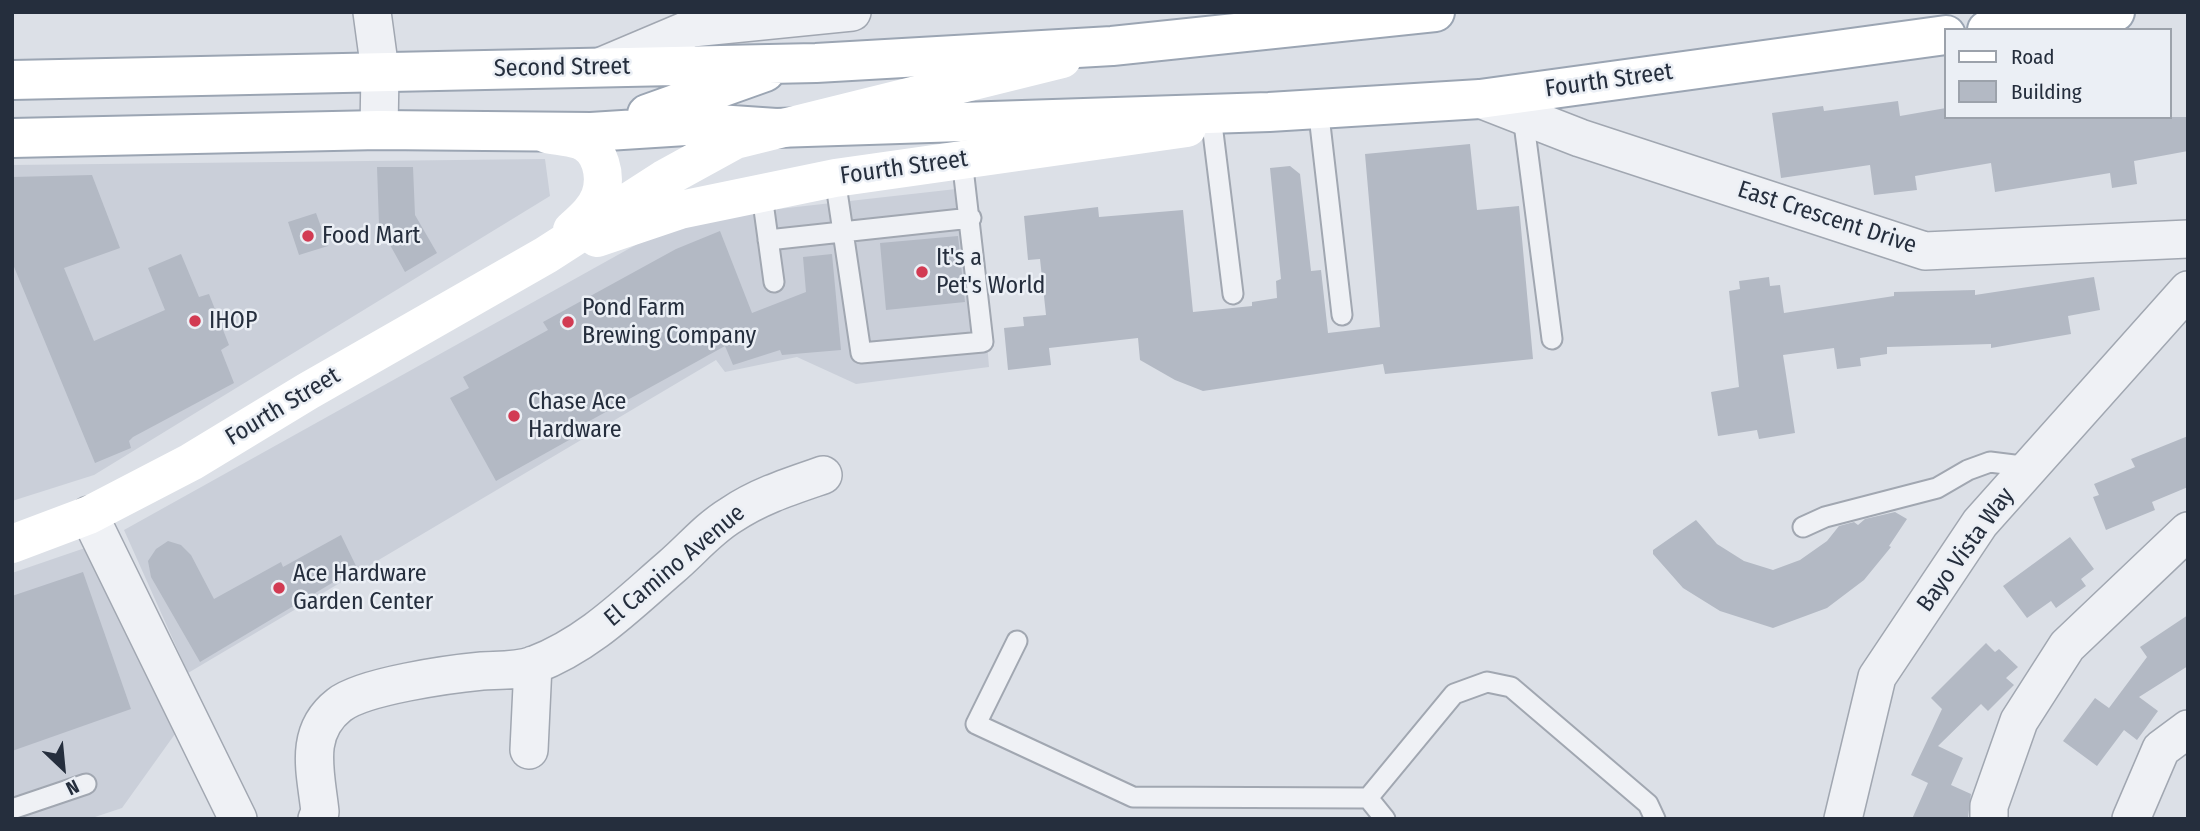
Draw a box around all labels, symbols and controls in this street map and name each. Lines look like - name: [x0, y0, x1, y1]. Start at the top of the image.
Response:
- legend: [1944, 28, 2172, 119]
- text: Road: [2011, 44, 2055, 70]
- street label: Second Street: [494, 52, 630, 84]
- street label: Fourth Street: [1543, 58, 1675, 104]
- text: Building: [2011, 79, 2082, 105]
- street label: Fourth Street: [838, 145, 970, 191]
- street label: East Crescent Drive: [1734, 175, 1920, 261]
- place label: Food Mart: [322, 222, 420, 250]
- marker: Food Mart: [300, 228, 316, 244]
- place label: It's a Pet's World: [936, 244, 1045, 300]
- marker: It's a Pet's World: [914, 264, 930, 280]
- place label: Pond Farm Brewing Company: [582, 294, 756, 350]
- place label: IHOP: [209, 307, 257, 335]
- marker: IHOP: [187, 313, 203, 329]
- marker: Pond Farm Brewing Company: [560, 314, 576, 330]
- street label: Fourth Street: [221, 362, 345, 452]
- place label: Chase Ace Hardware: [528, 388, 626, 444]
- marker: Chase Ace Hardware: [506, 408, 522, 424]
- street label: Bayo Vista Way: [1911, 482, 2021, 618]
- street label: El Camino Avenue: [599, 499, 751, 633]
- place label: Ace Hardware Garden Center: [293, 560, 433, 616]
- marker: Ace Hardware Garden Center: [271, 580, 287, 596]
- north arrow: [28, 733, 98, 803]
- text: N: [62, 774, 83, 800]

